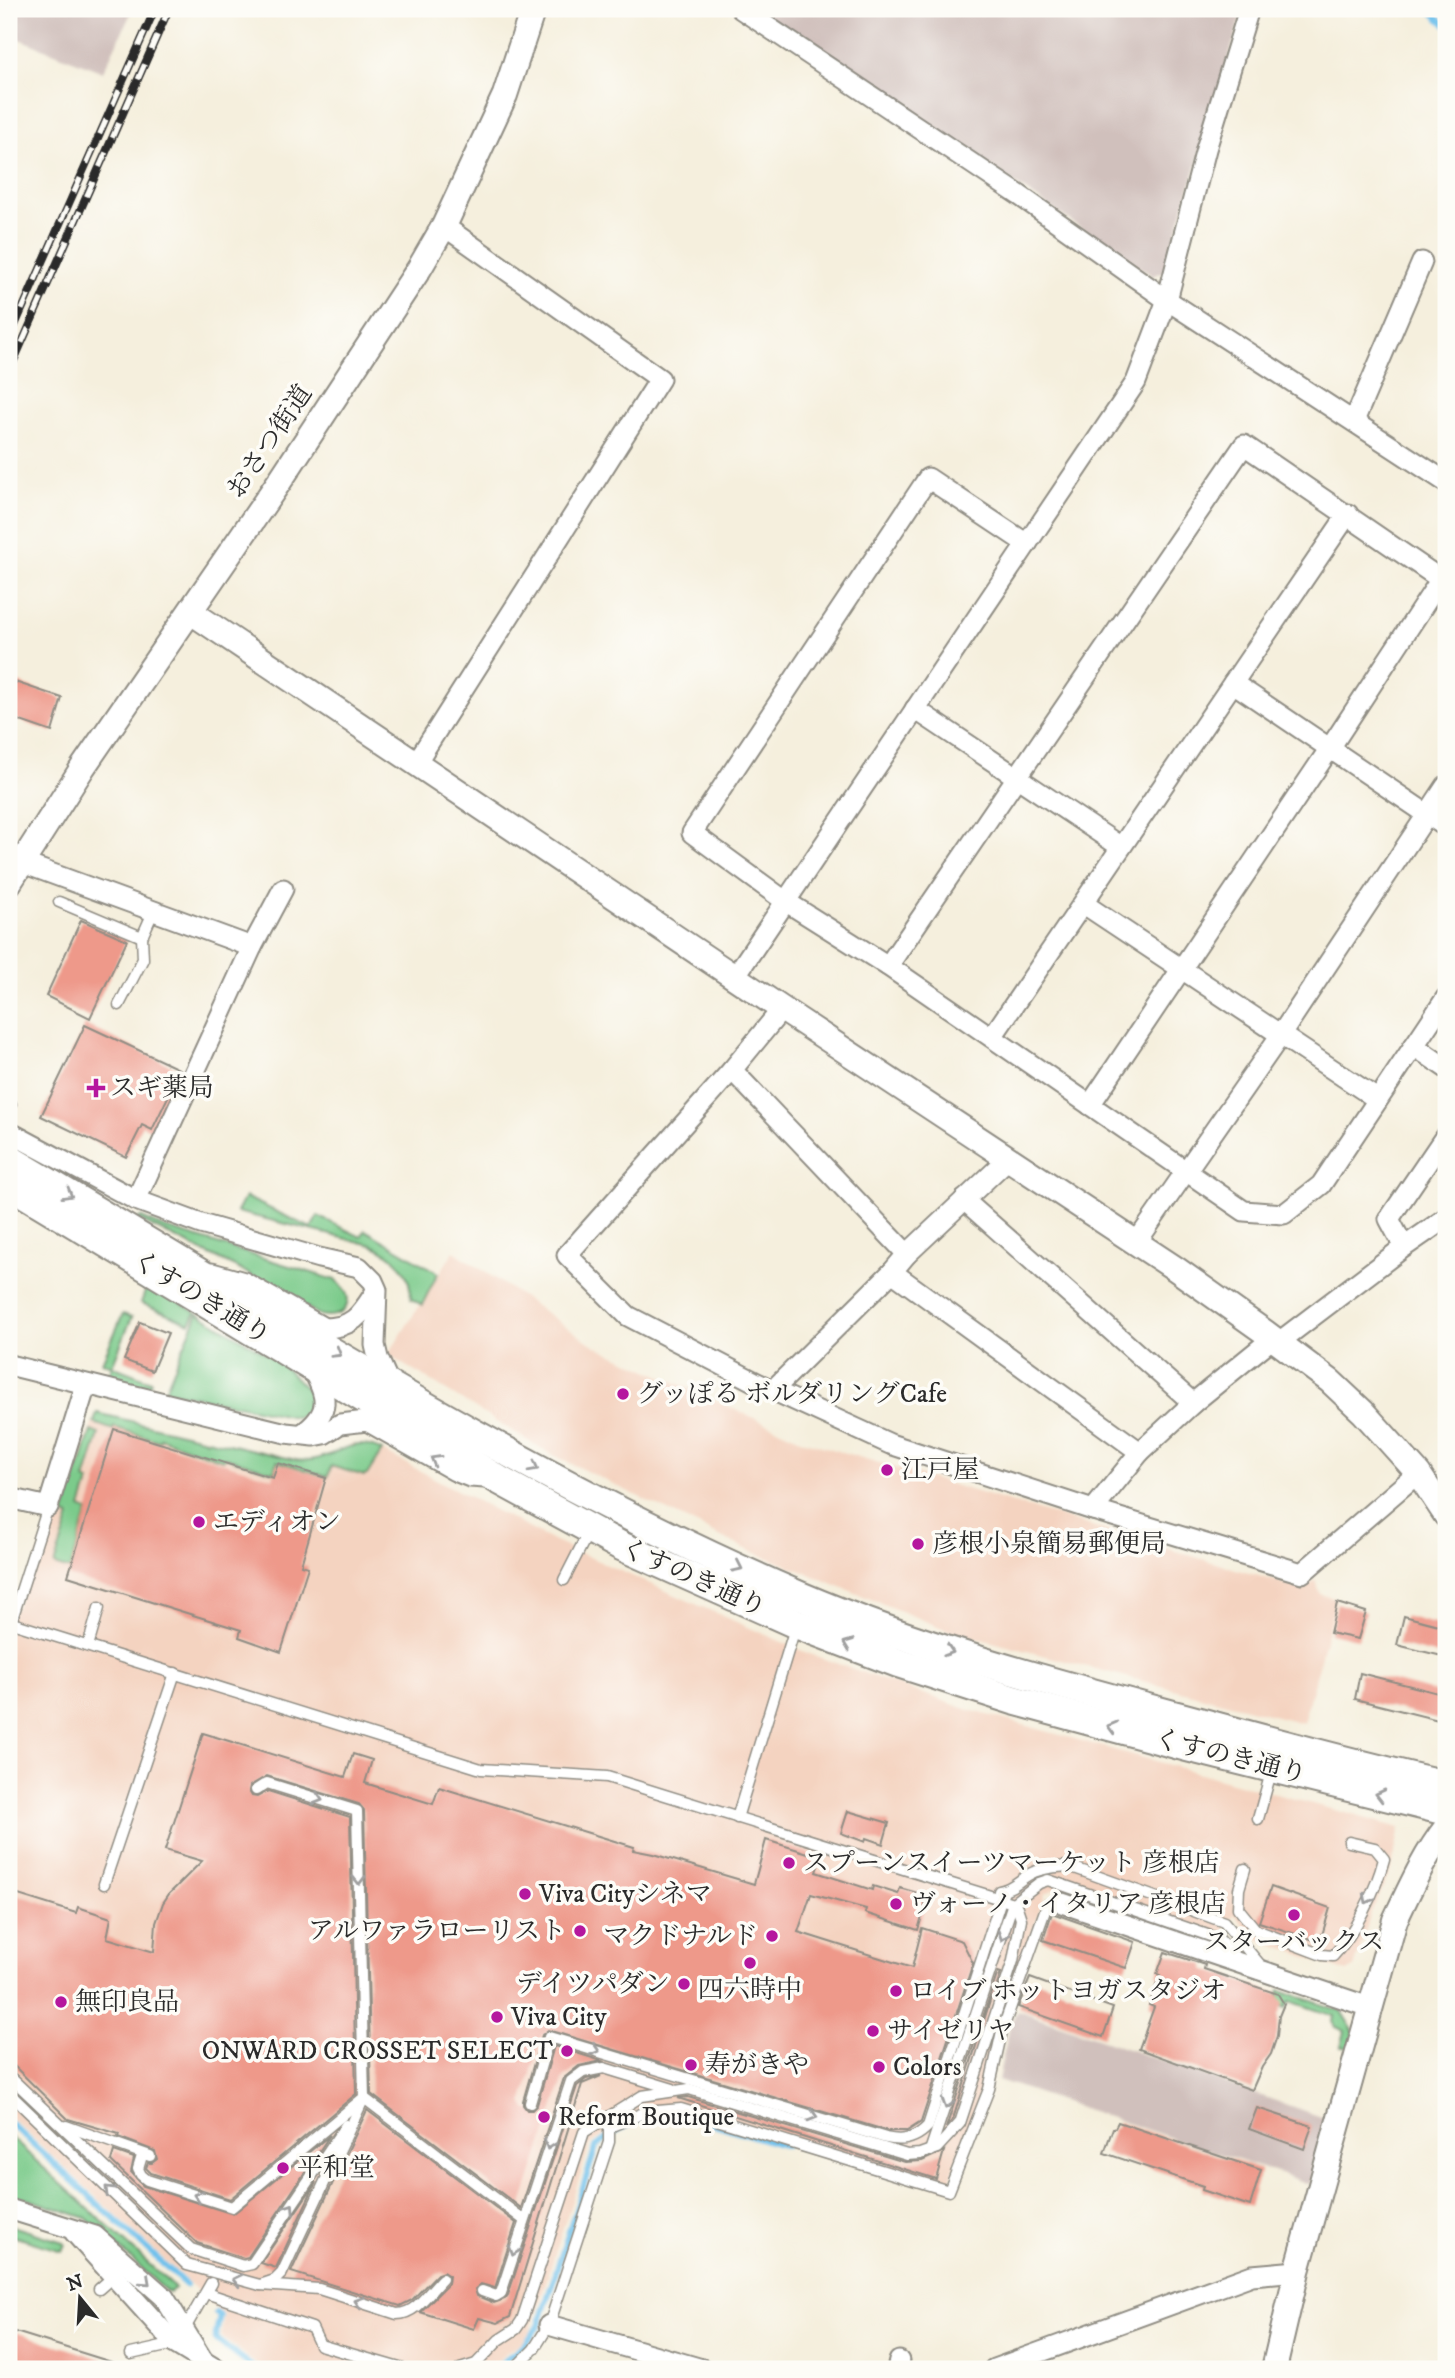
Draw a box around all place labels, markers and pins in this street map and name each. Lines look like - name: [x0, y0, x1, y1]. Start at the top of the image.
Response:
- place label: スギ薬局: [110, 1072, 214, 1105]
- marker: スギ薬局: [88, 1080, 104, 1096]
- place label: グッぽる ボルダリングCafe: [637, 1378, 947, 1411]
- marker: グッぽる ボルダリングCafe: [615, 1386, 631, 1402]
- place label: 江戸屋: [901, 1454, 979, 1487]
- marker: 江戸屋: [879, 1462, 895, 1478]
- place label: エディオン: [213, 1506, 341, 1539]
- marker: エディオン: [191, 1514, 207, 1530]
- place label: 彦根小泉簡易郵便局: [932, 1528, 1166, 1561]
- marker: 彦根小泉簡易郵便局: [910, 1536, 926, 1552]
- place label: スプーンスイーツマーケット 彦根店: [803, 1847, 1220, 1880]
- marker: スプーンスイーツマーケット 彦根店: [781, 1855, 797, 1871]
- place label: Viva Cityシネマ: [538, 1878, 712, 1911]
- marker: Viva Cityシネマ: [517, 1886, 533, 1902]
- place label: ヴォーノ・イタリア 彦根店: [910, 1888, 1226, 1921]
- marker: ヴォーノ・イタリア 彦根店: [888, 1896, 904, 1912]
- marker: スターバックス: [1286, 1907, 1302, 1923]
- place label: アルワァラローリスト: [308, 1915, 566, 1948]
- place label: マクドナルド: [603, 1920, 758, 1953]
- marker: アルワァラローリスト: [572, 1923, 588, 1939]
- place label: スターバックス: [1204, 1926, 1384, 1959]
- marker: マクドナルド: [764, 1928, 780, 1944]
- marker: 四六時中: [742, 1955, 758, 1971]
- place label: デイツパダン: [516, 1968, 670, 2001]
- place label: 四六時中: [698, 1974, 802, 2007]
- place label: ロイブ ホットヨガスタジオ: [910, 1975, 1226, 2008]
- marker: デイツパダン: [676, 1976, 692, 1992]
- marker: ロイブ ホットヨガスタジオ: [888, 1983, 904, 1999]
- place label: 無印良品: [75, 1986, 179, 2019]
- marker: 無印良品: [53, 1994, 69, 2010]
- place label: Viva City: [510, 2001, 607, 2034]
- marker: Viva City: [489, 2009, 505, 2025]
- place label: サイゼリヤ: [887, 2015, 1014, 2048]
- marker: サイゼリヤ: [865, 2023, 881, 2039]
- place label: ONWARD CROSSET SELECT: [202, 2035, 553, 2068]
- marker: ONWARD CROSSET SELECT: [559, 2043, 575, 2059]
- place label: 寿がきや: [705, 2049, 809, 2082]
- place label: Colors: [893, 2051, 961, 2084]
- marker: 寿がきや: [683, 2057, 699, 2073]
- marker: Colors: [871, 2059, 887, 2075]
- place label: Reform Boutique: [558, 2101, 734, 2134]
- marker: Reform Boutique: [536, 2109, 552, 2125]
- place label: 平和堂: [297, 2152, 375, 2185]
- marker: 平和堂: [275, 2160, 291, 2176]

